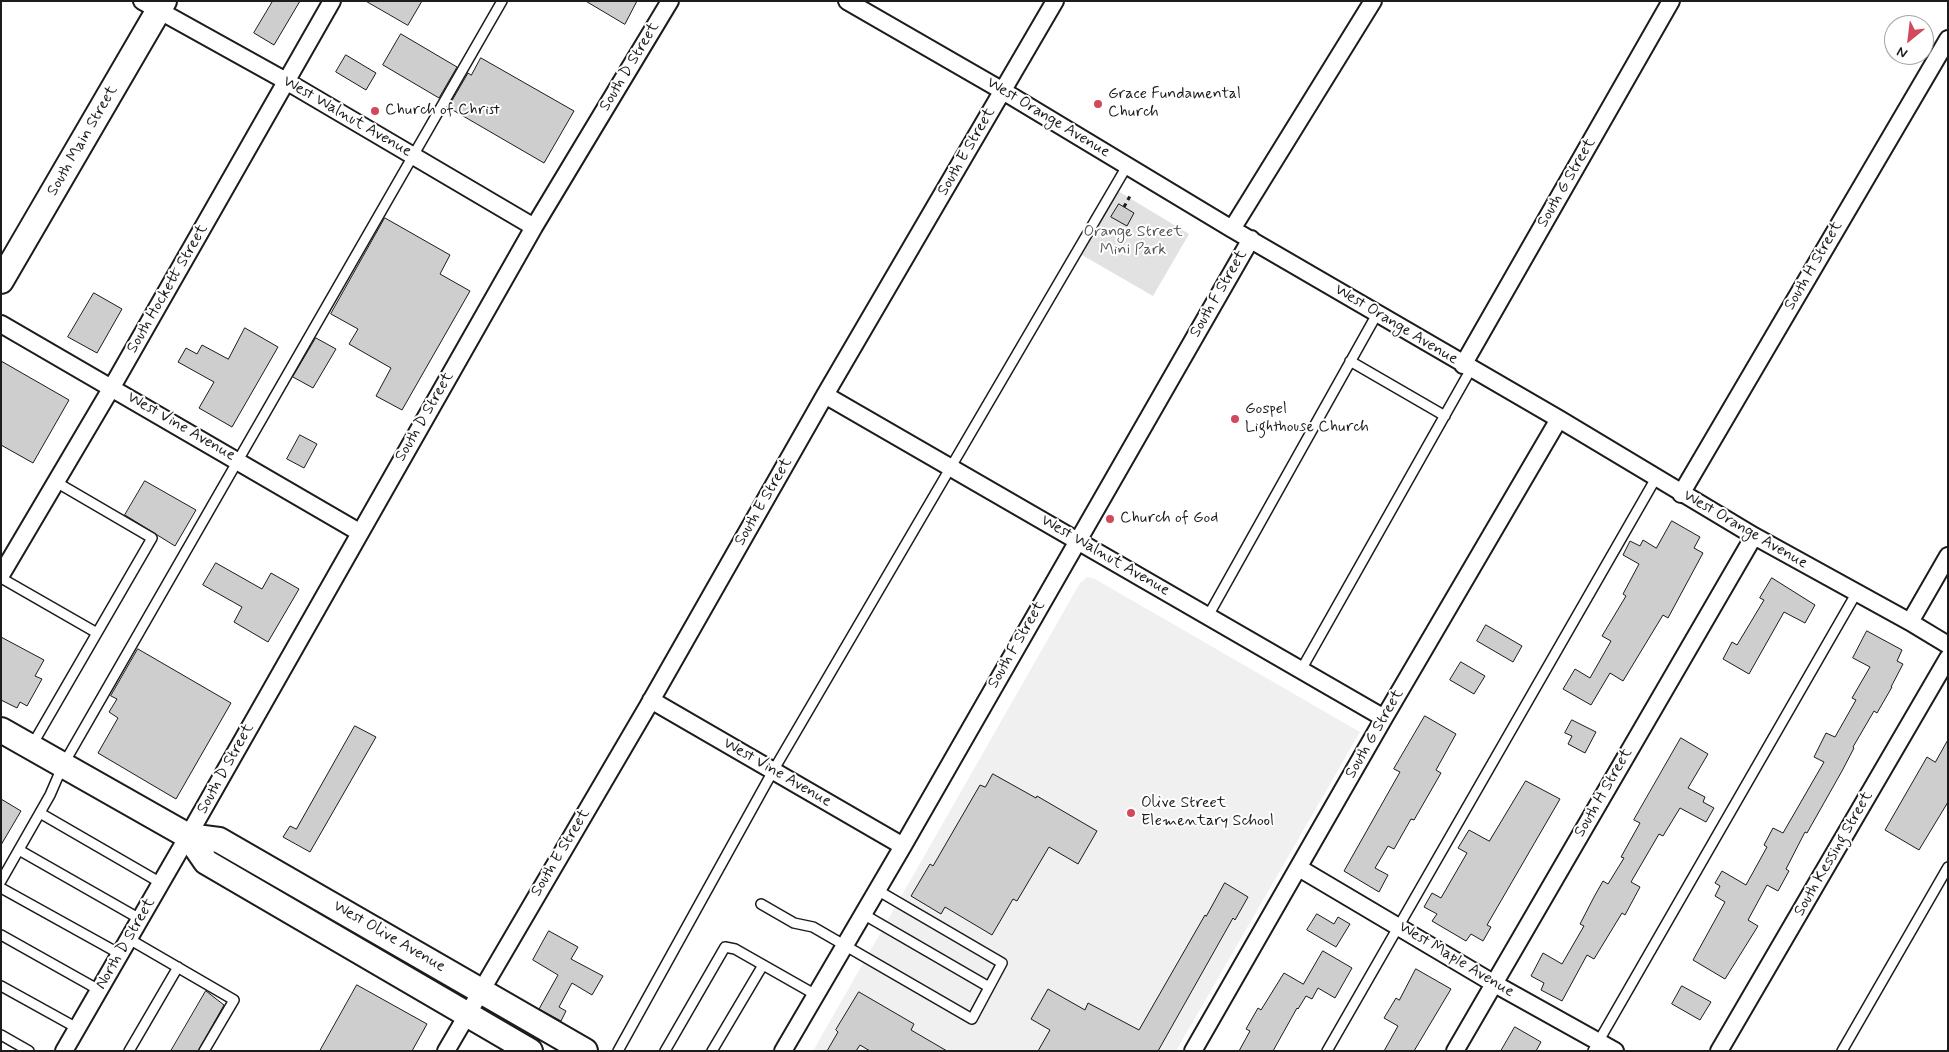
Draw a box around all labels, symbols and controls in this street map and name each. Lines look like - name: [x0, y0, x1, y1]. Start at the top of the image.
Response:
- north arrow: [1884, 15, 1934, 65]
- street label: South D Street: [596, 19, 664, 115]
- text: N: [1894, 42, 1911, 62]
- street label: West Walnut Avenue: [279, 72, 415, 162]
- street label: West Orange Avenue: [983, 74, 1113, 162]
- street label: South Main Street: [44, 82, 122, 200]
- place label: Grace Fundamental Church: [1108, 85, 1241, 123]
- marker: Grace Fundamental Church: [1092, 98, 1104, 110]
- place label: Church of Christ: [385, 101, 500, 121]
- marker: Church of Christ: [369, 105, 381, 117]
- street label: South E Street: [934, 105, 1000, 199]
- street label: South G Street: [1534, 135, 1600, 231]
- street label: South H Street: [1781, 218, 1847, 314]
- street label: South Hockett Street: [123, 221, 213, 357]
- park label: Orange Street Mini Park: [1083, 223, 1183, 261]
- street label: South F Street: [1186, 247, 1252, 341]
- street label: West Orange Avenue: [1331, 281, 1461, 369]
- street label: South D Street: [392, 369, 458, 465]
- street label: West Vine Avenue: [123, 388, 239, 466]
- place label: Gospel Lighthouse Church: [1245, 400, 1369, 438]
- marker: Gospel Lighthouse Church: [1229, 413, 1241, 425]
- street label: South E Street: [731, 455, 797, 549]
- street label: West Orange Avenue: [1679, 487, 1811, 573]
- place label: Church of God: [1120, 509, 1218, 529]
- street label: West Walnut Avenue: [1037, 511, 1173, 601]
- marker: Church of God: [1104, 513, 1116, 525]
- street label: South F Street: [984, 598, 1050, 692]
- street label: South G Street: [1342, 686, 1408, 782]
- street label: South D Street: [193, 721, 259, 817]
- street label: West Vine Avenue: [719, 734, 835, 812]
- street label: South H Street: [1571, 745, 1637, 841]
- street label: South Kessing Street: [1790, 788, 1878, 920]
- place label: Olive Street Elementary School: [1141, 794, 1274, 832]
- street label: South E Street: [527, 806, 595, 900]
- marker: Olive Street Elementary School: [1125, 807, 1137, 819]
- street label: North D Street: [92, 895, 160, 993]
- street label: West Olive Avenue: [329, 897, 449, 977]
- street label: West Maple Avenue: [1395, 918, 1517, 1002]

